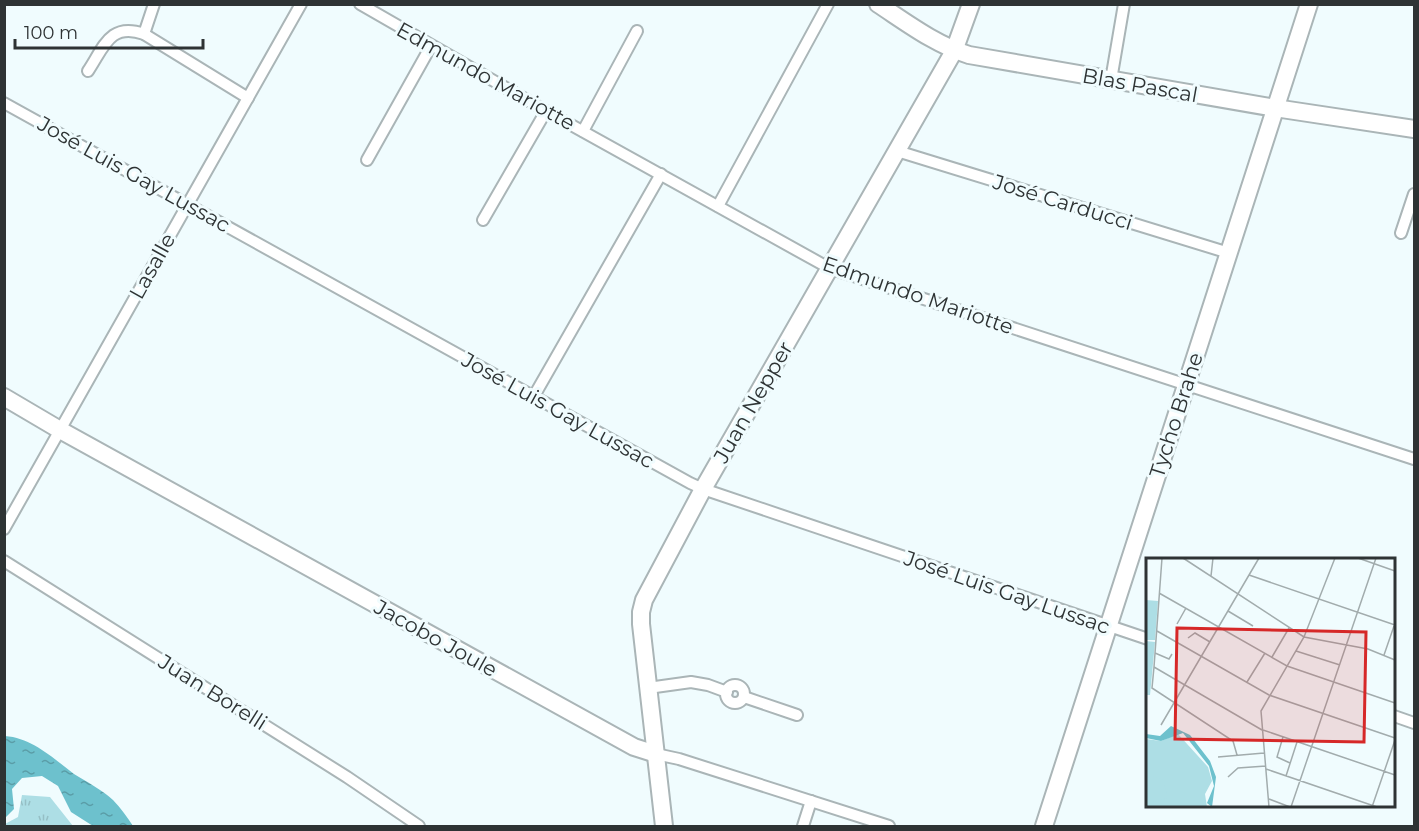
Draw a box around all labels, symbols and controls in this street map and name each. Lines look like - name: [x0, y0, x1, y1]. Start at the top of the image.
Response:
- scale bar: [15, 12, 202, 50]
- street label: Edmundo Mariotte: [392, 17, 580, 135]
- text: 100 m: [24, 22, 78, 44]
- street label: Blas Pascal: [1080, 63, 1200, 107]
- street label: José Luis Gay Lussac: [33, 110, 235, 237]
- street label: José Carducci: [989, 169, 1136, 235]
- street label: Lasalle: [124, 229, 180, 303]
- street label: Edmundo Mariotte: [819, 251, 1017, 339]
- street label: Juan Nepper: [708, 337, 798, 468]
- street label: José Luis Gay Lussac: [457, 346, 659, 473]
- street label: Tycho Brahe: [1144, 349, 1208, 481]
- street label: José Luis Gay Lussac: [900, 545, 1113, 639]
- inset map: [1146, 558, 1395, 807]
- street label: Jacobo Joule: [369, 593, 502, 682]
- street label: Juan Borelli: [153, 648, 272, 735]

